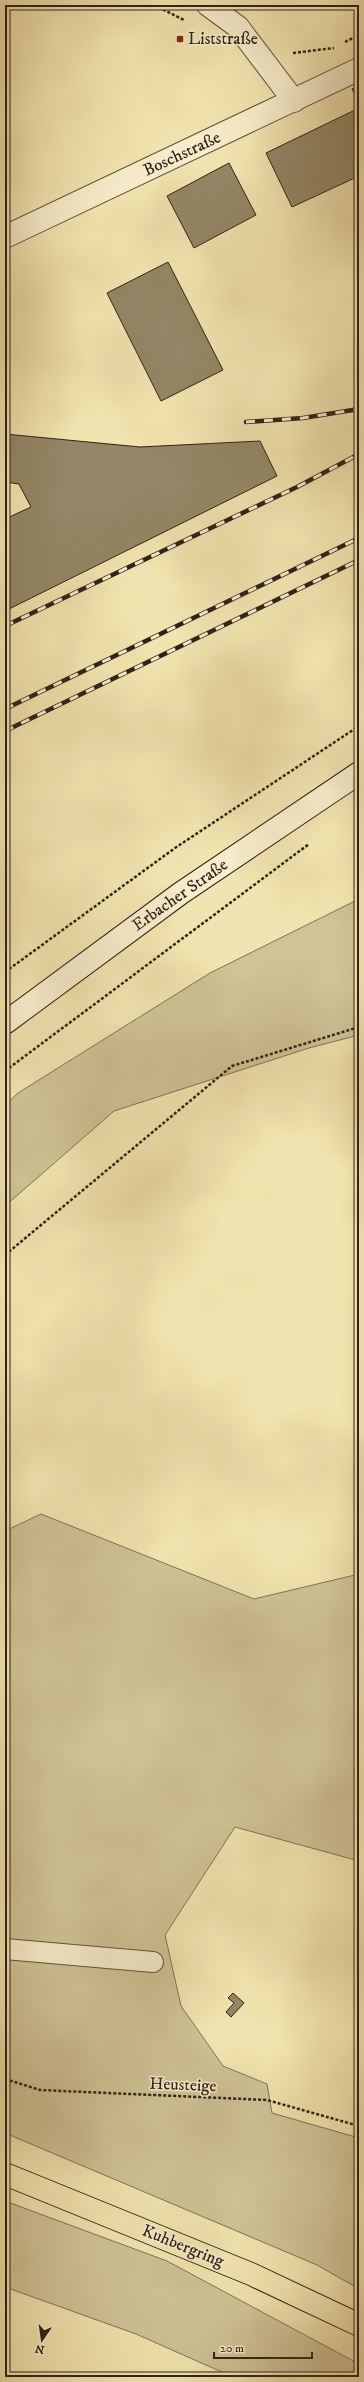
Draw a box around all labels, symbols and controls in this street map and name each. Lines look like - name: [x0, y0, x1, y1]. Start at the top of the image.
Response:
- place label: Liststraße: [188, 28, 258, 50]
- marker: Liststraße: [175, 34, 185, 44]
- street label: Boschstraße: [140, 127, 224, 181]
- street label: Erbacher Straße: [128, 854, 232, 936]
- street label: Heusteige: [149, 2073, 217, 2097]
- street label: Kuhbergring: [139, 2220, 228, 2273]
- north arrow: [22, 2320, 62, 2360]
- scale bar: [214, 2334, 312, 2360]
- text: N: [34, 2341, 46, 2357]
- text: 20 m: [220, 2341, 244, 2356]

